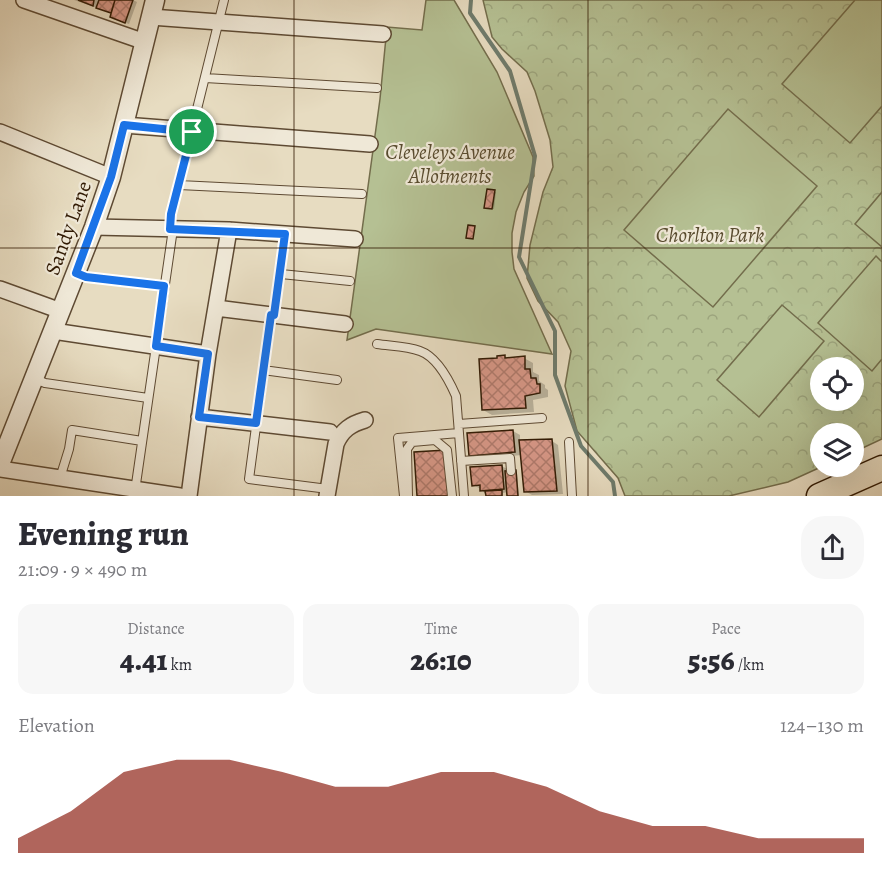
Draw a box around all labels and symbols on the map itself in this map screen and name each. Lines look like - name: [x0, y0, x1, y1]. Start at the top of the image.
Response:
- pin: [166, 106, 217, 157]
- park label: Cleveleys Avenue Allotments: [385, 138, 515, 190]
- street label: Sandy Lane: [38, 177, 98, 279]
- park label: Chorlton Park: [656, 221, 764, 249]

